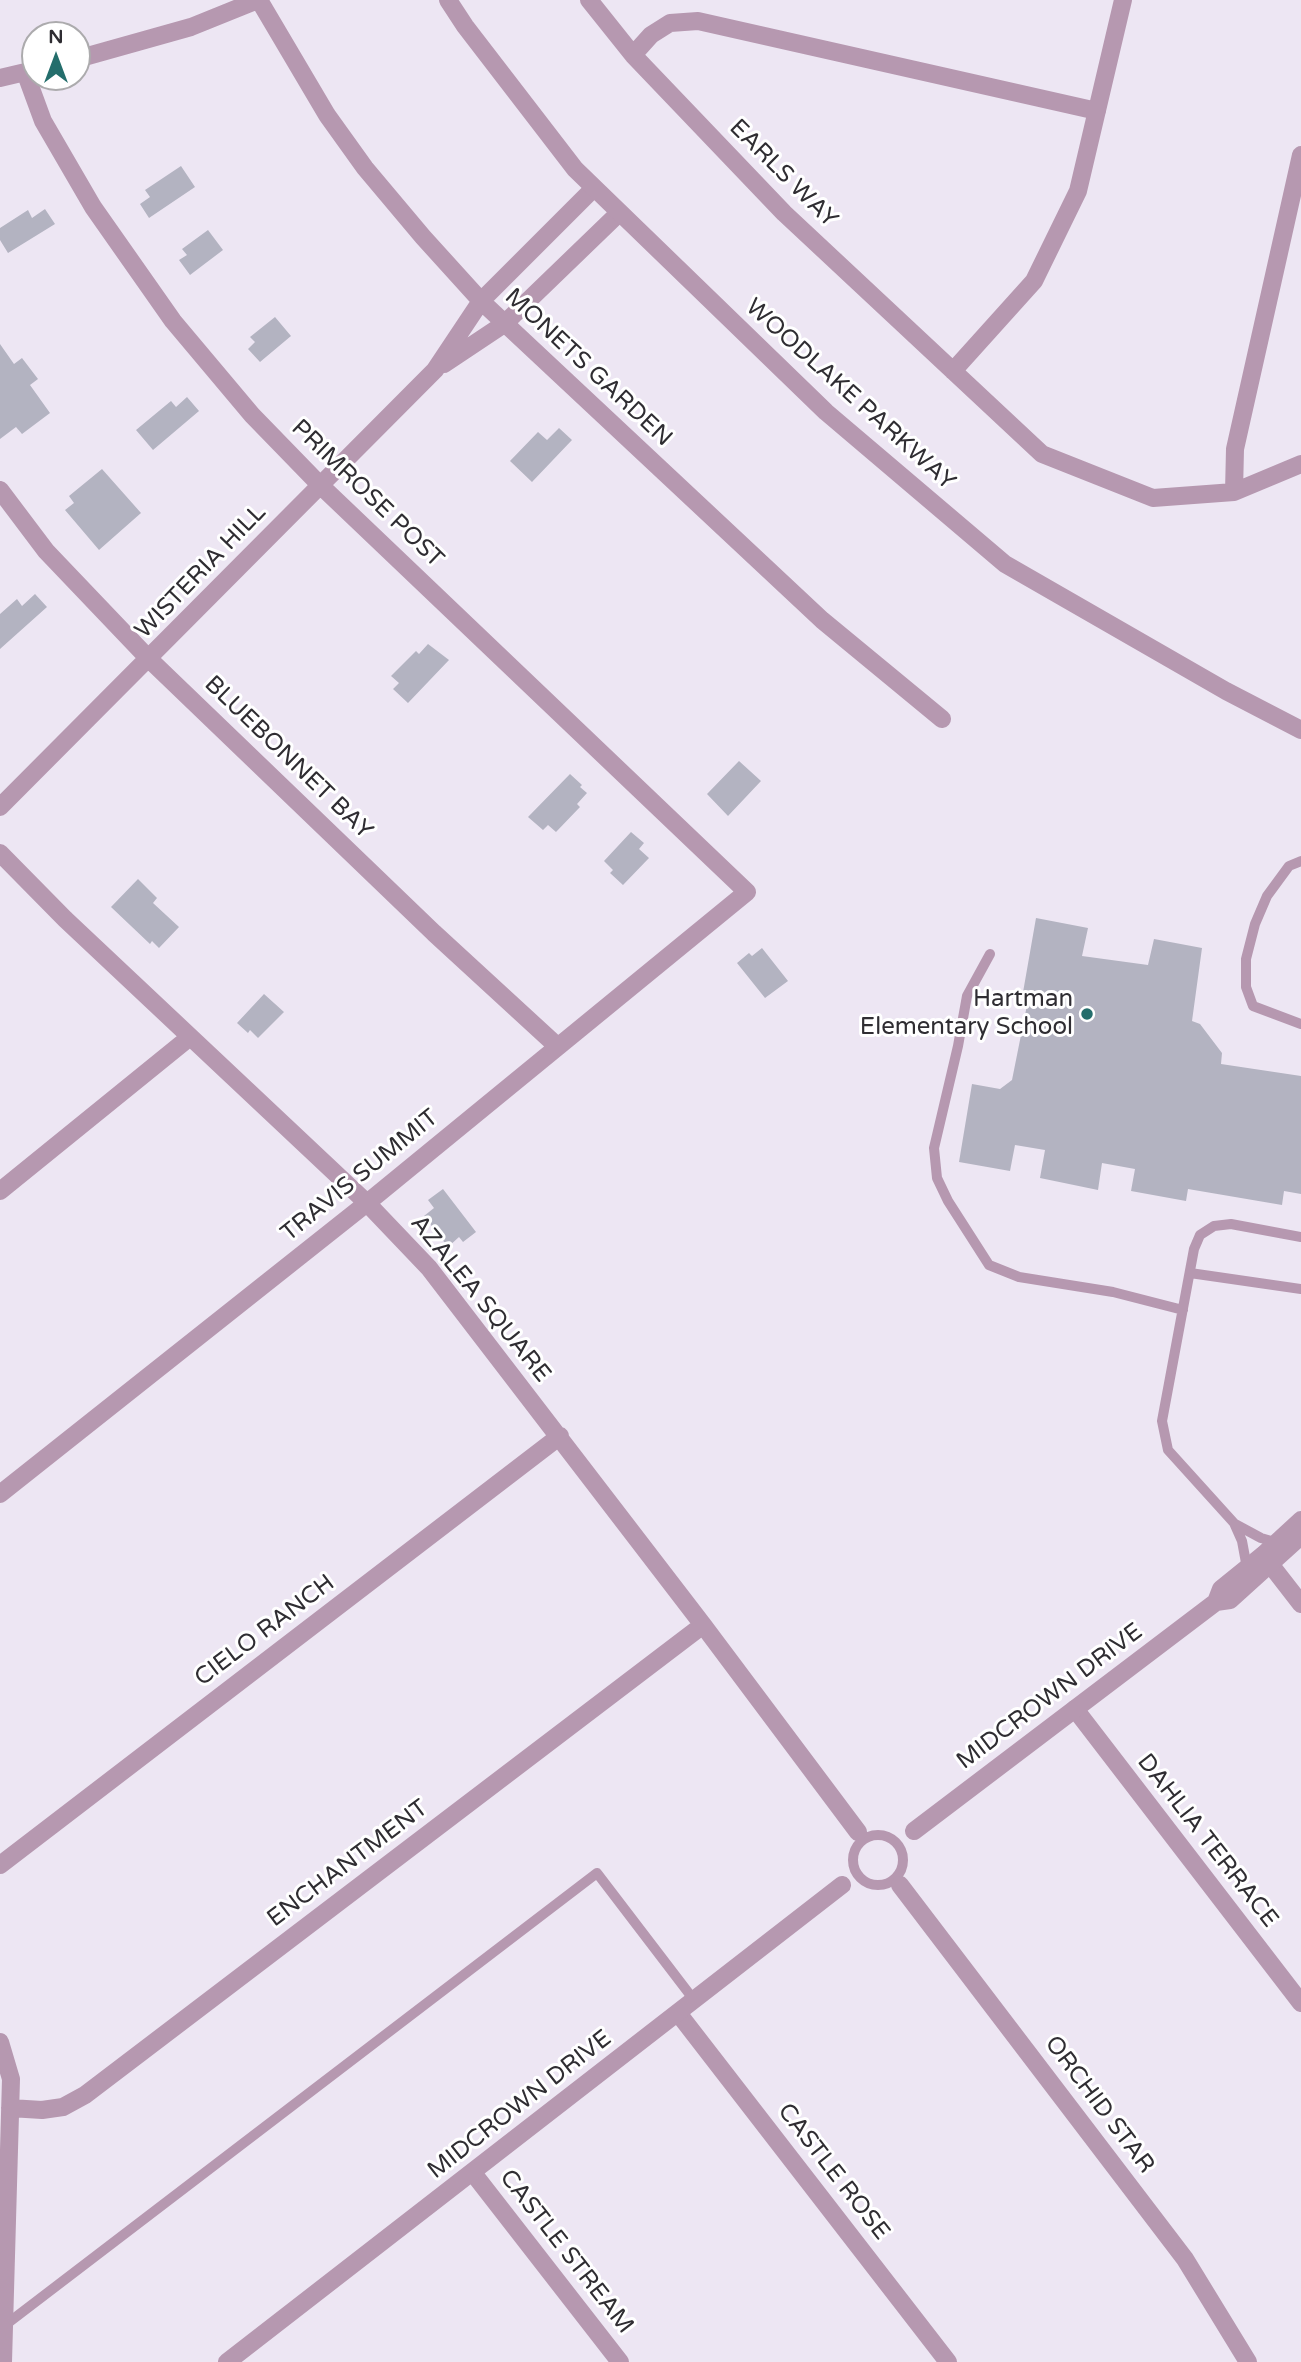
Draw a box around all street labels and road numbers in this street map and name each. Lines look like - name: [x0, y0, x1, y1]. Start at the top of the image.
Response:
- street label: EARLS WAY: [723, 114, 843, 234]
- street label: MONETS GARDEN: [498, 283, 678, 453]
- street label: WOODLAKE PARKWAY: [739, 293, 961, 497]
- street label: PRIMROSE POST: [285, 414, 449, 574]
- street label: WISTERIA HILL: [130, 499, 272, 645]
- street label: BLUEBONNET BAY: [198, 670, 378, 846]
- street label: TRAVIS SUMMIT: [276, 1104, 444, 1248]
- street label: AZALEA SQUARE: [404, 1210, 556, 1388]
- street label: CIELO RANCH: [189, 1569, 341, 1693]
- street label: MIDCROWN DRIVE: [951, 1618, 1149, 1776]
- street label: DAHLIA TERRACE: [1130, 1749, 1284, 1933]
- street label: ENCHANTMENT: [262, 1794, 434, 1934]
- street label: MIDCROWN DRIVE: [422, 2024, 618, 2186]
- street label: ORCHID STAR: [1038, 2031, 1160, 2179]
- street label: CASTLE ROSE: [771, 2098, 895, 2246]
- street label: CASTLE STREAM: [493, 2164, 639, 2340]

